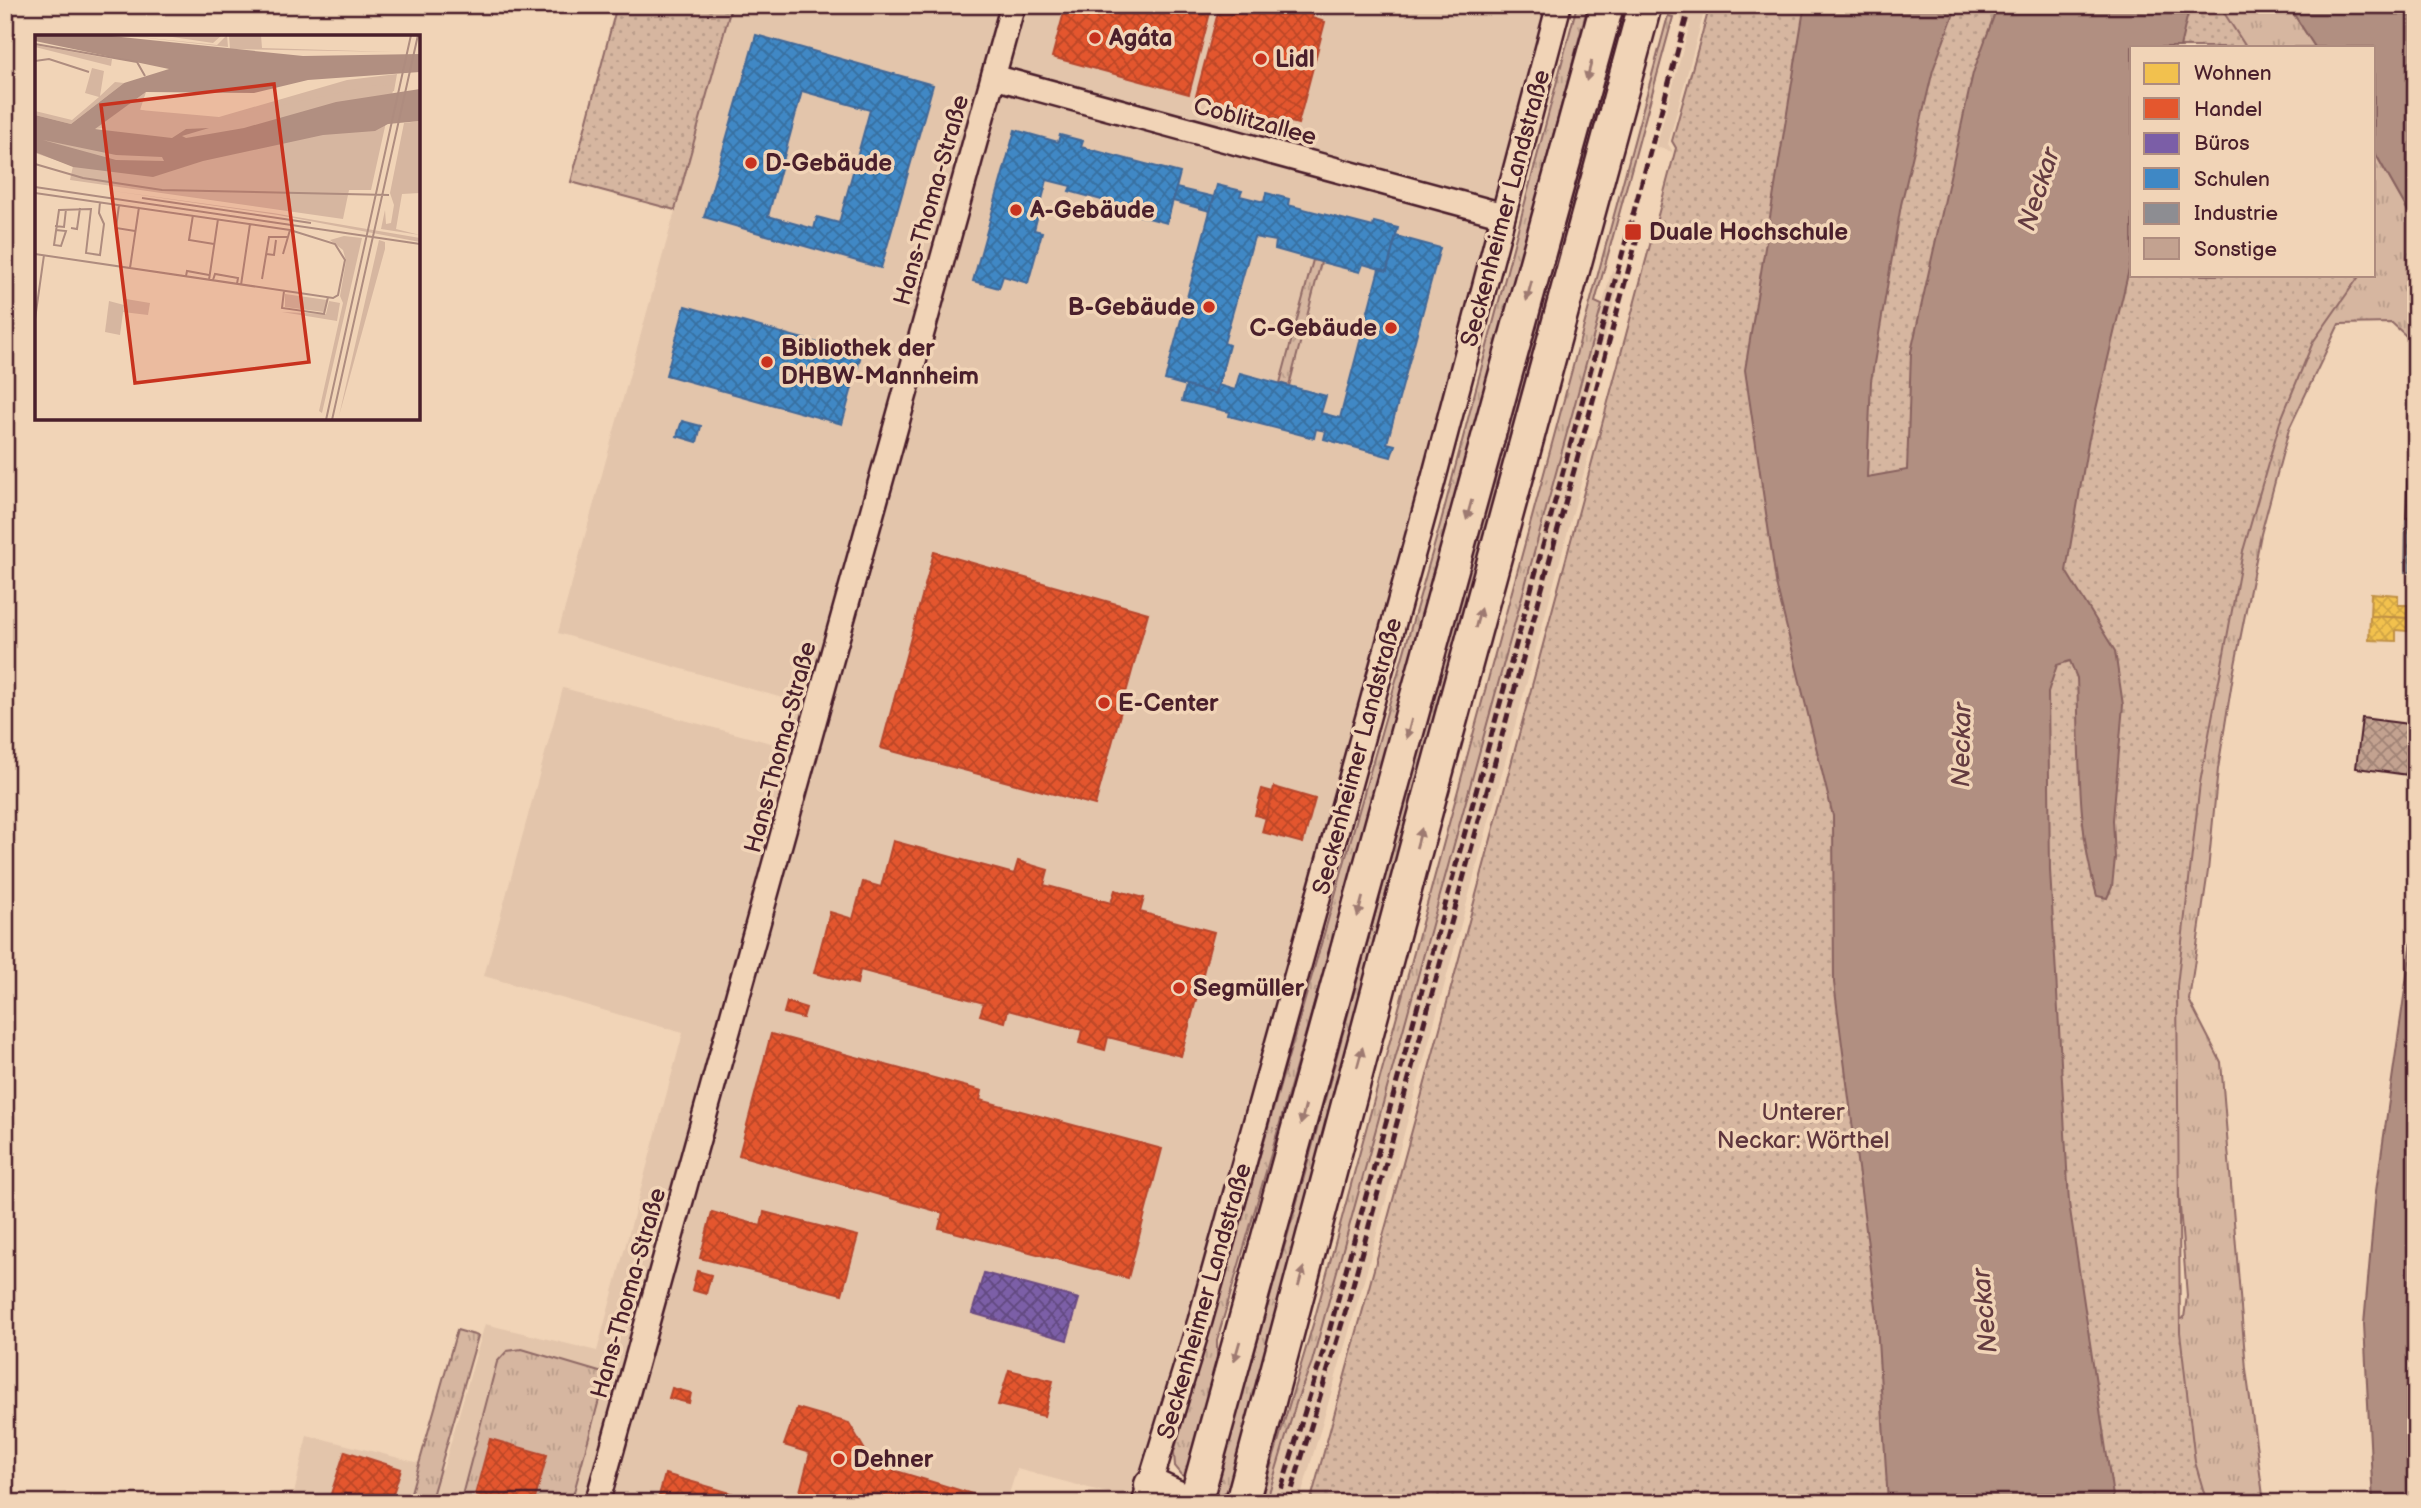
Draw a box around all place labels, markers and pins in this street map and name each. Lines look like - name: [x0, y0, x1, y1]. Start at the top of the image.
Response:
- place label: Agáta: [1108, 24, 1172, 53]
- marker: Agáta: [1087, 30, 1103, 46]
- place label: Lidl: [1275, 45, 1315, 74]
- marker: Lidl: [1253, 51, 1269, 67]
- place label: D-Gebäude: [765, 149, 892, 178]
- marker: D-Gebäude: [743, 155, 759, 171]
- place label: A-Gebäude: [1029, 196, 1155, 225]
- marker: A-Gebäude: [1008, 202, 1024, 218]
- place label: Duale Hochschule: [1649, 218, 1848, 247]
- marker: Duale Hochschule: [1623, 222, 1643, 242]
- place label: B-Gebäude: [1068, 293, 1195, 322]
- marker: B-Gebäude: [1201, 299, 1217, 315]
- place label: C-Gebäude: [1250, 314, 1377, 343]
- marker: C-Gebäude: [1383, 320, 1399, 336]
- place label: Bibliothek der DHBW-Mannheim: [781, 334, 979, 391]
- marker: Bibliothek der DHBW-Mannheim: [759, 354, 775, 370]
- place label: E-Center: [1118, 689, 1219, 718]
- marker: E-Center: [1096, 695, 1112, 711]
- place label: Segmüller: [1193, 974, 1305, 1003]
- marker: Segmüller: [1171, 980, 1187, 996]
- place label: Dehner: [853, 1445, 934, 1474]
- marker: Dehner: [831, 1451, 847, 1467]

